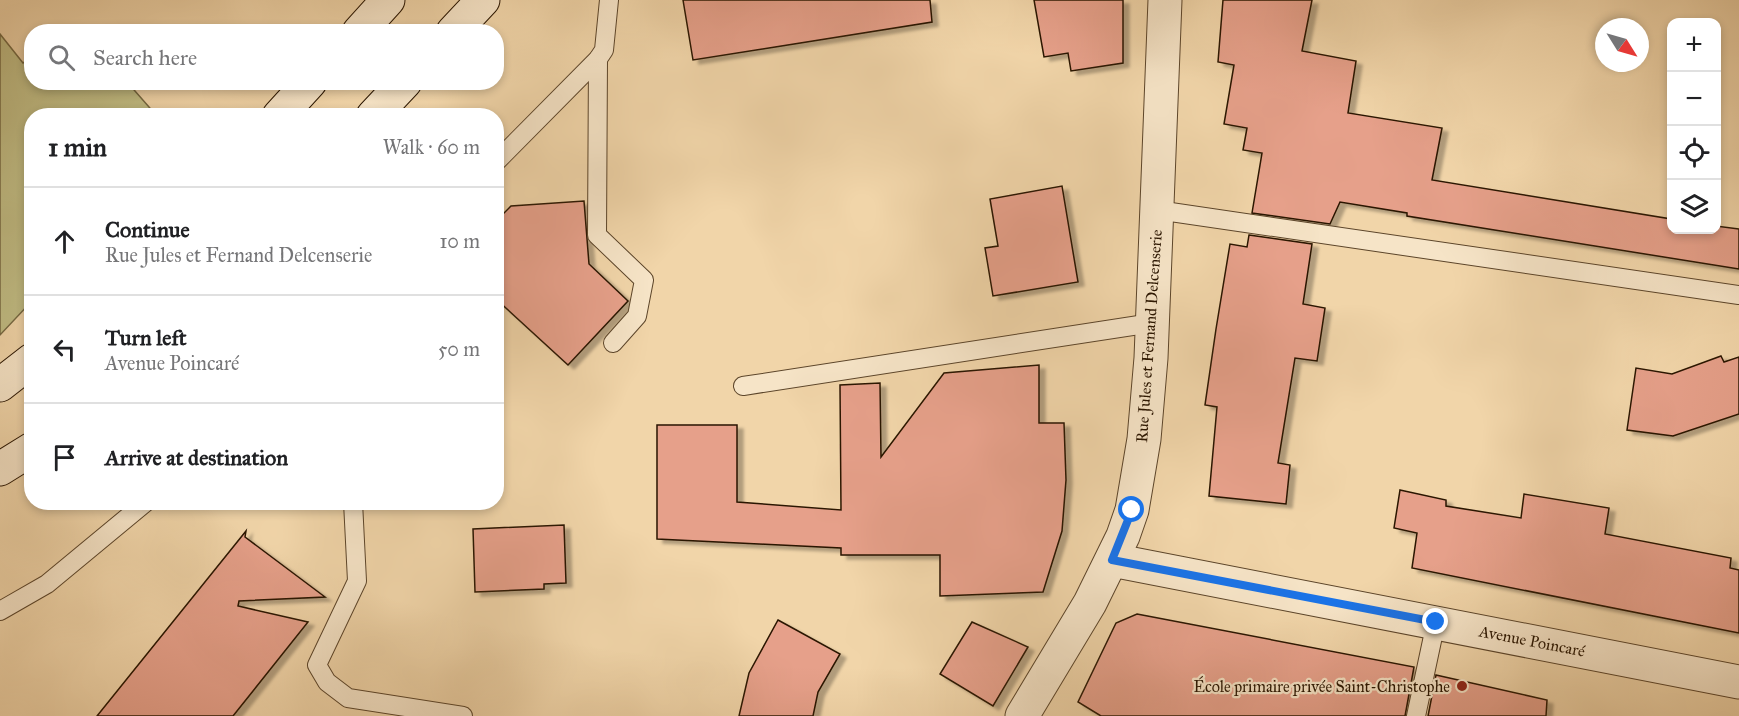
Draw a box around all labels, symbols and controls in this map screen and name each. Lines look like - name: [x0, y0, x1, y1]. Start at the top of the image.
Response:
- north arrow: [1595, 18, 1649, 72]
- map controls: [1667, 18, 1721, 234]
- button: +: [1667, 18, 1721, 72]
- search box: [24, 24, 504, 90]
- icon: search: [45, 41, 78, 74]
- text: Search here: [93, 44, 197, 71]
- button: −: [1667, 72, 1721, 126]
- button: locate: [1667, 126, 1721, 180]
- text: 1 min: [48, 131, 107, 163]
- text: Walk · 60 m: [383, 135, 480, 159]
- button: layers: [1667, 180, 1721, 234]
- text: Continue: [105, 216, 190, 243]
- icon: ahead: [48, 225, 81, 258]
- street label: Rue Jules et Fernand Delcenserie: [1132, 228, 1167, 443]
- text: 10 m: [439, 229, 480, 253]
- text: Rue Jules et Fernand Delcenserie: [105, 243, 372, 267]
- text: Turn left: [105, 324, 187, 351]
- icon: left: [48, 333, 81, 366]
- text: 50 m: [438, 337, 480, 361]
- text: Avenue Poincaré: [105, 351, 239, 375]
- icon: arrive: [48, 441, 81, 474]
- text: Arrive at destination: [105, 444, 288, 471]
- route start: [1118, 496, 1144, 522]
- route end: [1422, 608, 1448, 634]
- street label: Avenue Poincaré: [1476, 621, 1587, 661]
- place label: École primaire privée Saint-Christophe: [1193, 675, 1450, 696]
- marker: École primaire privée Saint-Christophe: [1455, 679, 1469, 693]

